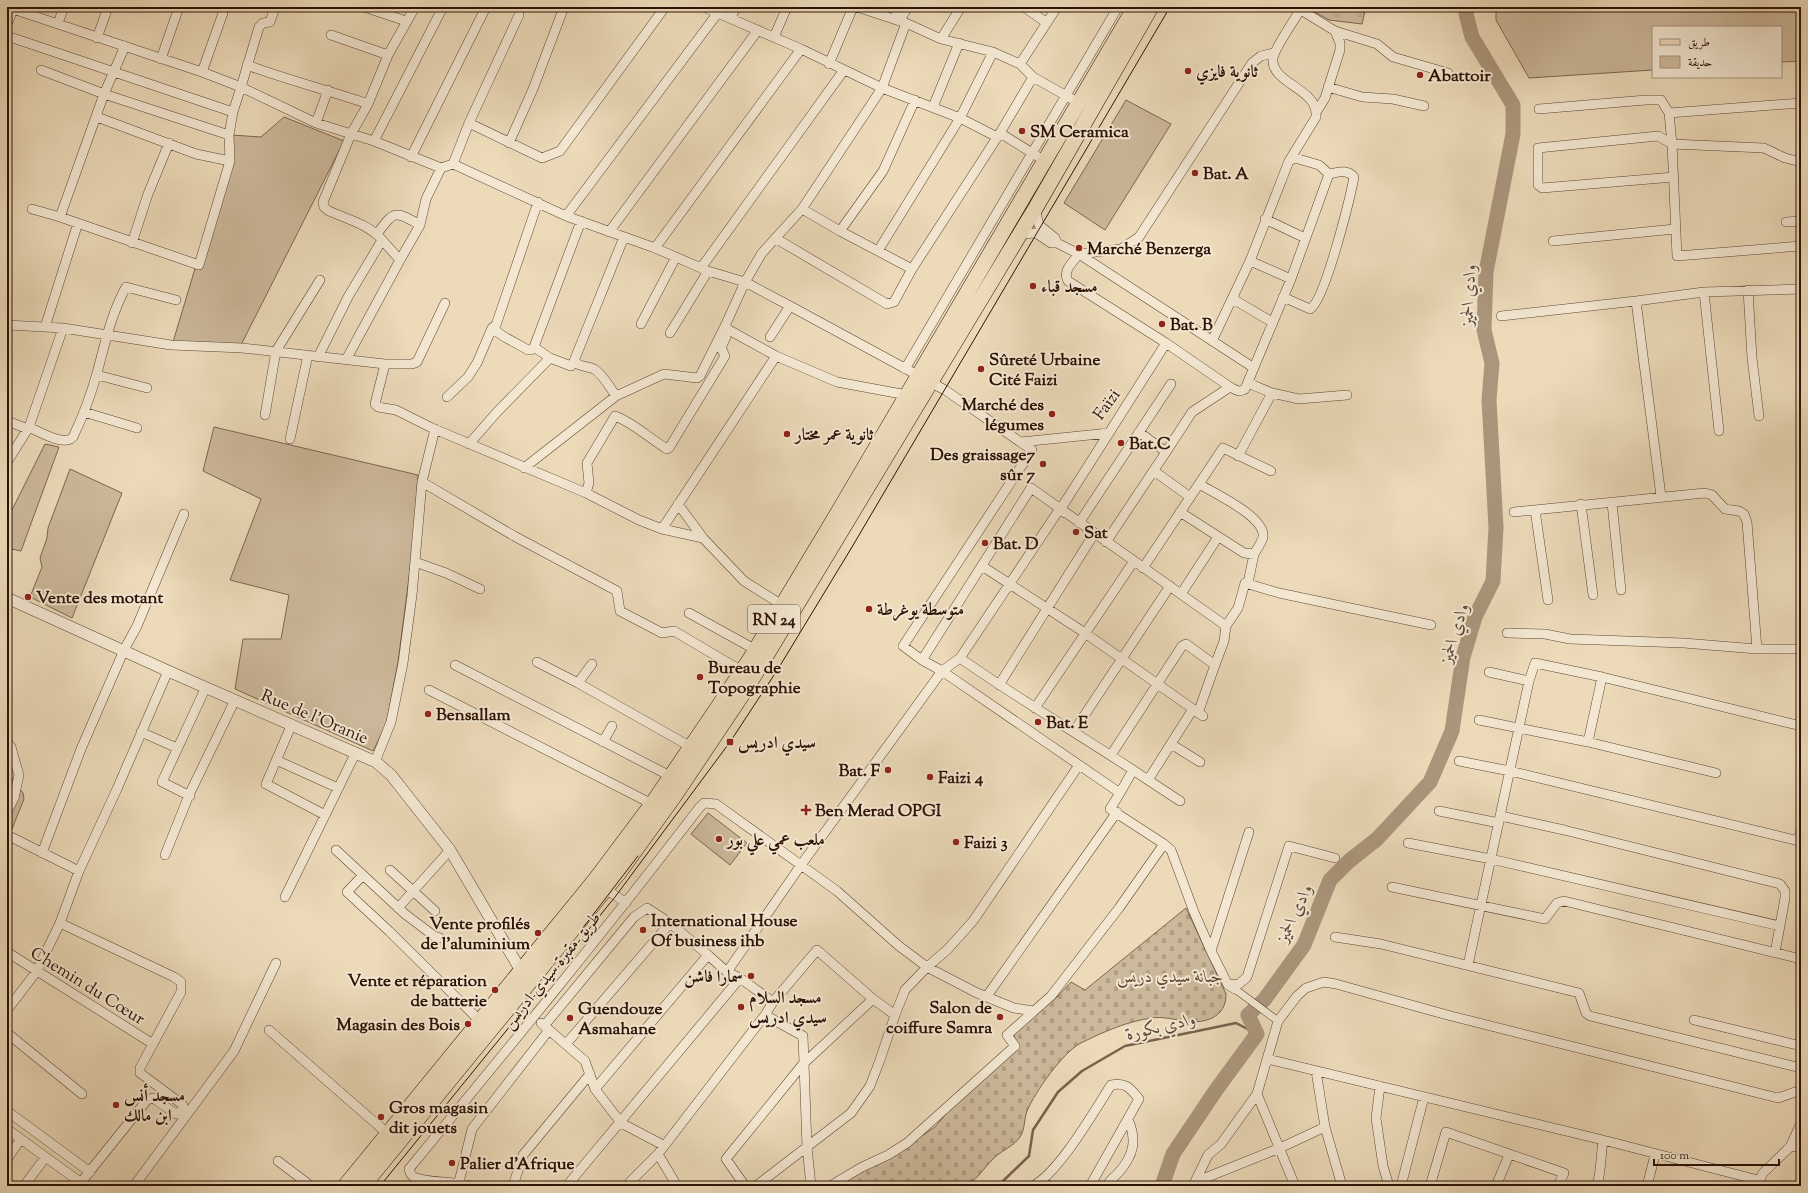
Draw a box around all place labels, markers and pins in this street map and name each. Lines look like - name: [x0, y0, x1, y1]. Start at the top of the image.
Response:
- place label: ثانوية فايزي: [1196, 61, 1258, 85]
- place label: Abattoir: [1428, 65, 1491, 89]
- marker: ثانوية فايزي: [1183, 66, 1193, 76]
- marker: Abattoir: [1415, 70, 1425, 80]
- place label: SM Ceramica: [1030, 121, 1129, 145]
- marker: SM Ceramica: [1017, 126, 1027, 136]
- place label: Bat. A: [1203, 163, 1249, 187]
- marker: Bat. A: [1190, 168, 1200, 178]
- place label: Marché Benzerga: [1087, 238, 1211, 262]
- marker: Marché Benzerga: [1074, 243, 1084, 253]
- place label: مسجد قباء: [1041, 276, 1098, 300]
- marker: مسجد قباء: [1028, 281, 1038, 291]
- place label: Bat. B: [1170, 314, 1213, 338]
- marker: Bat. B: [1157, 319, 1167, 329]
- place label: Sûreté Urbaine Cité Faizi: [989, 349, 1100, 393]
- marker: Sûreté Urbaine Cité Faizi: [976, 364, 986, 374]
- place label: Marché des légumes: [961, 394, 1044, 438]
- marker: Marché des légumes: [1047, 409, 1057, 419]
- place label: ثانوية عمر مختار: [793, 424, 874, 448]
- marker: ثانوية عمر مختار: [782, 429, 792, 439]
- place label: Bat.C: [1129, 433, 1171, 457]
- marker: Bat.C: [1116, 438, 1126, 448]
- place label: Des graissage7 sûr 7: [930, 444, 1035, 488]
- marker: Des graissage7 sûr 7: [1038, 459, 1048, 469]
- place label: Sat: [1084, 522, 1108, 546]
- marker: Sat: [1071, 527, 1081, 537]
- place label: Bat. D: [993, 533, 1039, 557]
- marker: Bat. D: [980, 538, 990, 548]
- place label: Vente des motant: [36, 587, 163, 611]
- marker: Vente des motant: [23, 592, 33, 602]
- place label: متوسطة يوغرطة: [877, 599, 964, 623]
- marker: متوسطة يوغرطة: [864, 604, 874, 614]
- place label: Bureau de Topographie: [708, 657, 801, 701]
- marker: Bureau de Topographie: [695, 672, 705, 682]
- place label: Bensallam: [436, 704, 512, 728]
- marker: Bensallam: [423, 709, 433, 719]
- place label: Bat. E: [1046, 712, 1089, 736]
- marker: Bat. E: [1033, 717, 1043, 727]
- place label: سيدي ادريس: [738, 732, 816, 756]
- marker: سيدي ادريس: [725, 737, 735, 747]
- place label: Bat. F: [838, 760, 881, 784]
- marker: Bat. F: [883, 765, 893, 775]
- place label: Faizi 4: [938, 767, 984, 791]
- marker: Faizi 4: [925, 772, 935, 782]
- place label: Ben Merad OPGI: [815, 800, 942, 824]
- marker: Ben Merad OPGI: [800, 804, 812, 816]
- place label: ملعب عمي علي بور: [725, 829, 825, 856]
- place label: Faizi 3: [964, 832, 1008, 856]
- marker: ملعب عمي علي بور: [714, 834, 724, 844]
- marker: Faizi 3: [951, 837, 961, 847]
- place label: International House Of business ihb: [651, 910, 798, 954]
- place label: Vente profilés de l'aluminium: [421, 913, 531, 957]
- marker: International House Of business ihb: [638, 925, 648, 935]
- marker: Vente profilés de l'aluminium: [533, 928, 543, 938]
- place label: سمارا فاشن: [684, 966, 743, 990]
- place label: Vente et réparation de batterie: [347, 970, 488, 1014]
- marker: سمارا فاشن: [746, 971, 756, 981]
- marker: Vente et réparation de batterie: [490, 985, 500, 995]
- place label: مسجد السلام سيدي ادريس: [749, 987, 827, 1031]
- place label: Salon de coiffure Samra: [886, 997, 992, 1041]
- place label: Guendouze Asmahane: [578, 998, 662, 1042]
- marker: مسجد السلام سيدي ادريس: [736, 1002, 746, 1012]
- marker: Salon de coiffure Samra: [995, 1012, 1005, 1022]
- marker: Guendouze Asmahane: [565, 1013, 575, 1023]
- place label: Magasin des Bois: [336, 1014, 460, 1038]
- marker: Magasin des Bois: [463, 1019, 473, 1029]
- place label: مسجد أنس ابن مالك: [124, 1083, 185, 1129]
- place label: Gros magasin dit jouets: [389, 1097, 489, 1141]
- marker: مسجد أنس ابن مالك: [111, 1100, 121, 1110]
- marker: Gros magasin dit jouets: [376, 1112, 386, 1122]
- place label: Palier d'Afrique: [460, 1153, 575, 1177]
- marker: Palier d'Afrique: [447, 1158, 457, 1168]

